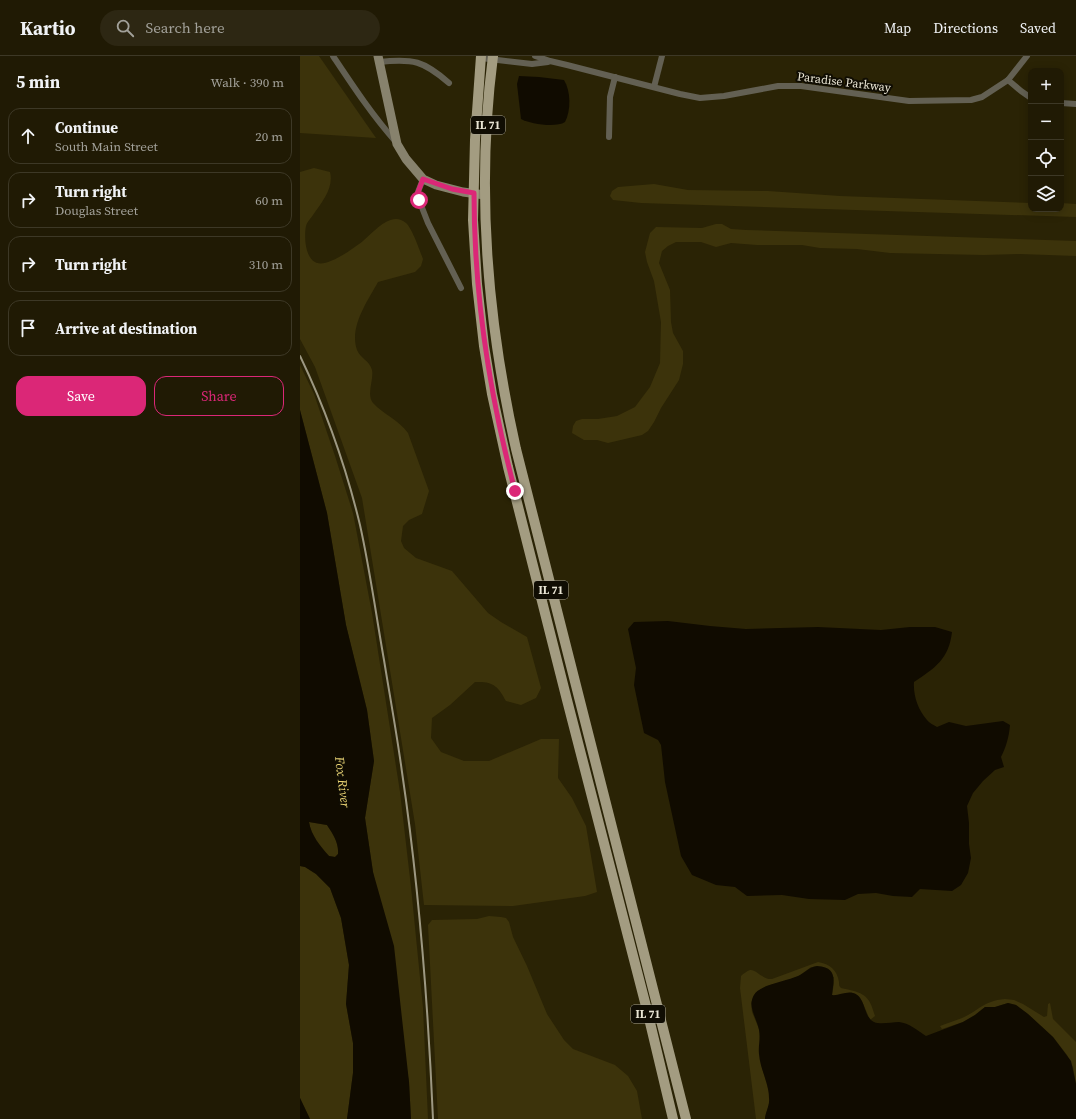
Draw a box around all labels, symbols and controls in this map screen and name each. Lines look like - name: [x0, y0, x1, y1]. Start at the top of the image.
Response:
- search box: [100, 10, 380, 46]
- text: Kartio: [20, 15, 76, 41]
- icon: search: [114, 17, 136, 39]
- text: Search here: [146, 17, 225, 38]
- text: Map: [884, 18, 911, 38]
- text: Directions: [933, 18, 998, 38]
- text: Saved: [1020, 18, 1056, 38]
- street label: Paradise Parkway: [796, 68, 893, 96]
- map controls: [1028, 68, 1064, 212]
- button: +: [1028, 68, 1064, 104]
- text: 5 min: [16, 70, 60, 94]
- text: Walk · 390 m: [211, 74, 284, 91]
- button: −: [1028, 104, 1064, 140]
- road number: IL 71: [471, 116, 505, 134]
- text: Continue: [55, 117, 118, 138]
- icon: ahead: [17, 125, 39, 147]
- text: 20 m: [255, 128, 283, 145]
- text: South Main Street: [55, 138, 158, 155]
- button: locate: [1028, 140, 1064, 176]
- button: layers: [1028, 176, 1064, 212]
- text: Turn right: [55, 181, 127, 202]
- icon: right: [17, 189, 39, 211]
- route start: [410, 191, 428, 209]
- text: 60 m: [255, 192, 283, 209]
- text: Douglas Street: [55, 202, 138, 219]
- icon: right: [17, 253, 39, 275]
- text: Turn right: [55, 254, 127, 275]
- text: 310 m: [249, 256, 283, 273]
- icon: arrive: [17, 317, 39, 339]
- text: Arrive at destination: [55, 318, 197, 339]
- button: Save: [16, 376, 146, 416]
- button: Share: [154, 376, 284, 416]
- route end: [506, 482, 524, 500]
- road number: IL 71: [534, 581, 568, 599]
- water label: Fox River: [331, 754, 354, 810]
- road number: IL 71: [631, 1005, 665, 1023]

